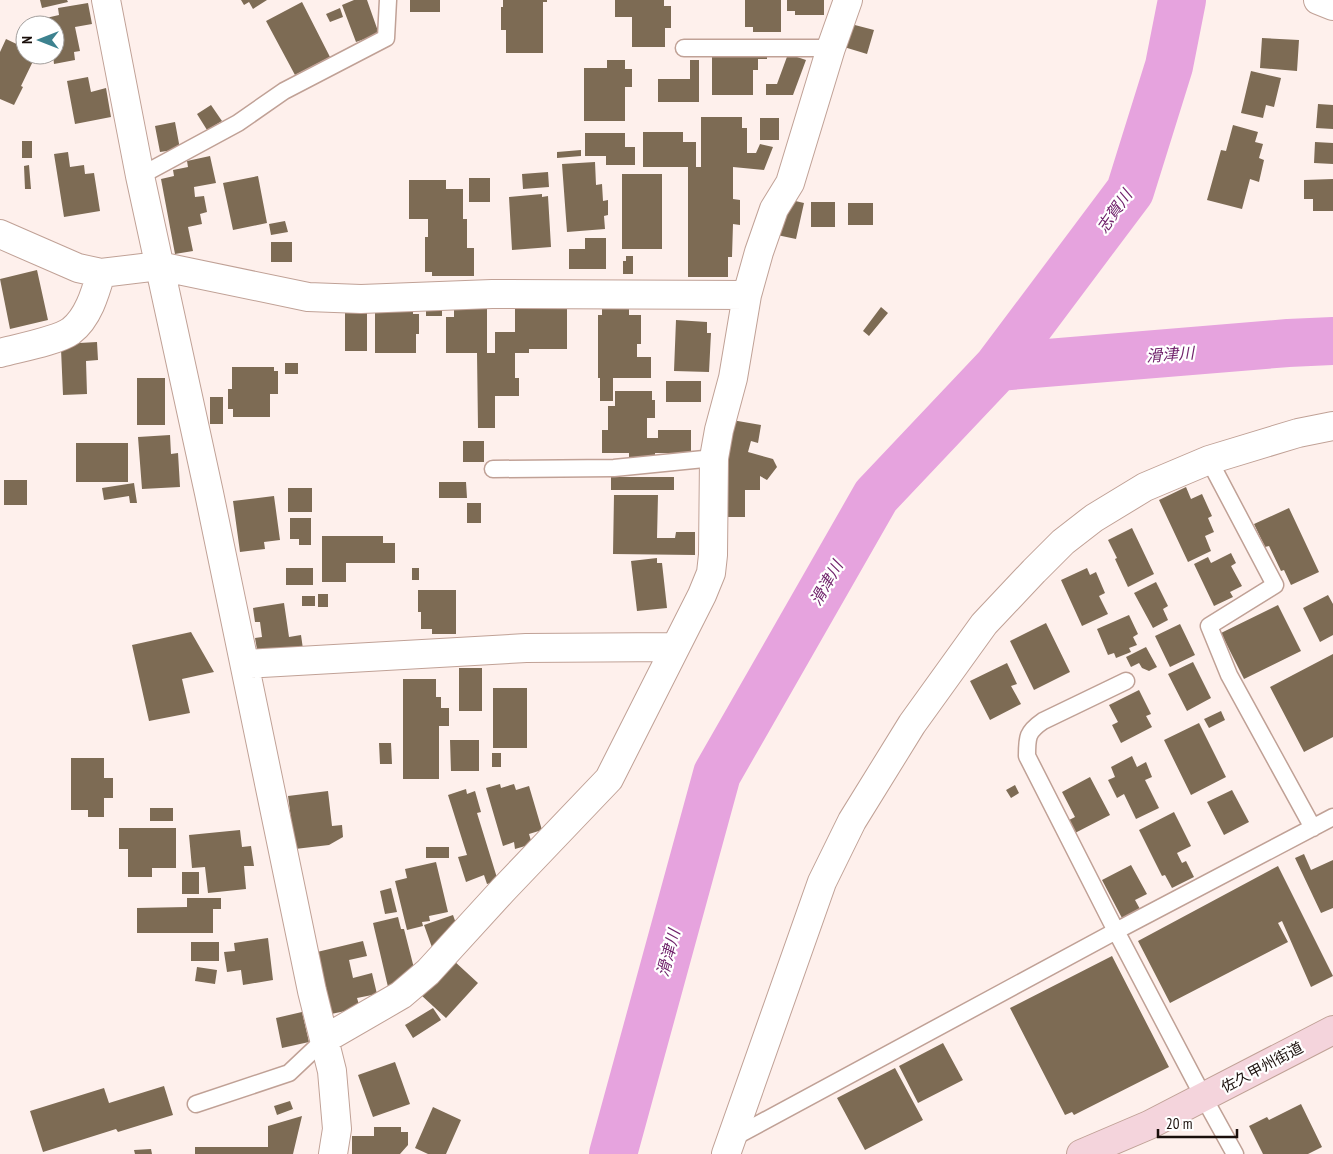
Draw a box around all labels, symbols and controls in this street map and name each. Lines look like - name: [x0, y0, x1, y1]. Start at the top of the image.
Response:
- north arrow: [15, 15, 65, 65]
- text: N: [18, 36, 36, 44]
- water label: 志賀川: [1092, 184, 1137, 236]
- water label: 滑津川: [1145, 342, 1197, 366]
- water label: 滑津川: [805, 555, 848, 609]
- water label: 滑津川: [652, 925, 684, 979]
- street label: 佐久甲州街道: [1218, 1037, 1306, 1097]
- scale bar: [1158, 1106, 1237, 1138]
- text: 20 m: [1166, 1114, 1192, 1133]

